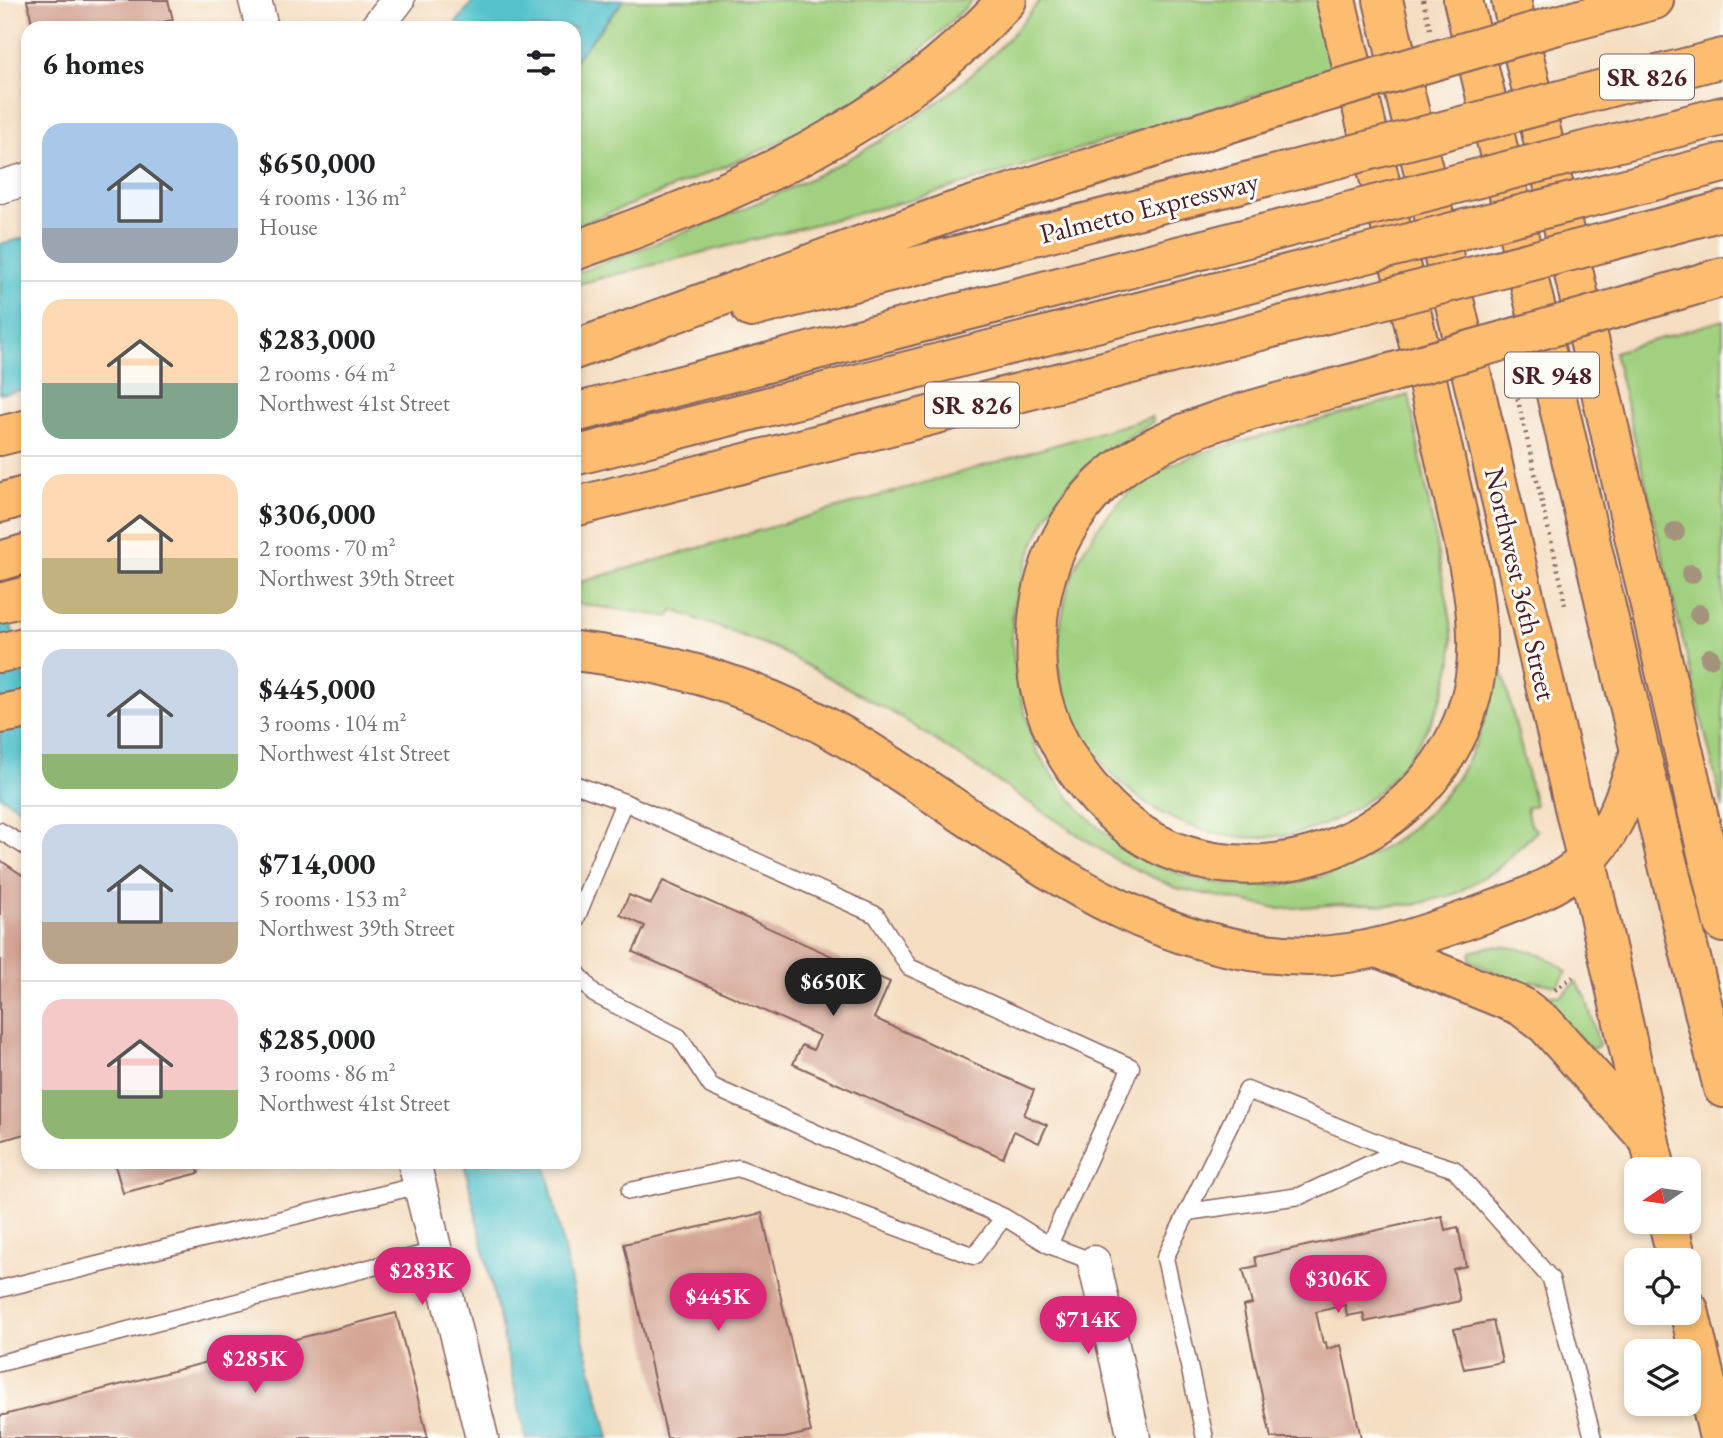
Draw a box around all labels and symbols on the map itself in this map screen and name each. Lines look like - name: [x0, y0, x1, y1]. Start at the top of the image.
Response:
- road number: SR 826: [1600, 54, 1694, 100]
- street label: Palmetto Expressway: [1036, 162, 1263, 252]
- road number: SR 948: [1505, 352, 1599, 398]
- road number: SR 826: [925, 382, 1019, 428]
- street label: Northwest 36th Street: [1477, 464, 1565, 704]
- pin: $650K: [784, 958, 882, 1018]
- north arrow: [1624, 1157, 1701, 1234]
- pin: $283K: [373, 1248, 471, 1307]
- pin: $306K: [1289, 1256, 1387, 1315]
- pin: $445K: [669, 1274, 767, 1333]
- pin: $714K: [1039, 1296, 1137, 1356]
- pin: $285K: [206, 1336, 304, 1395]

